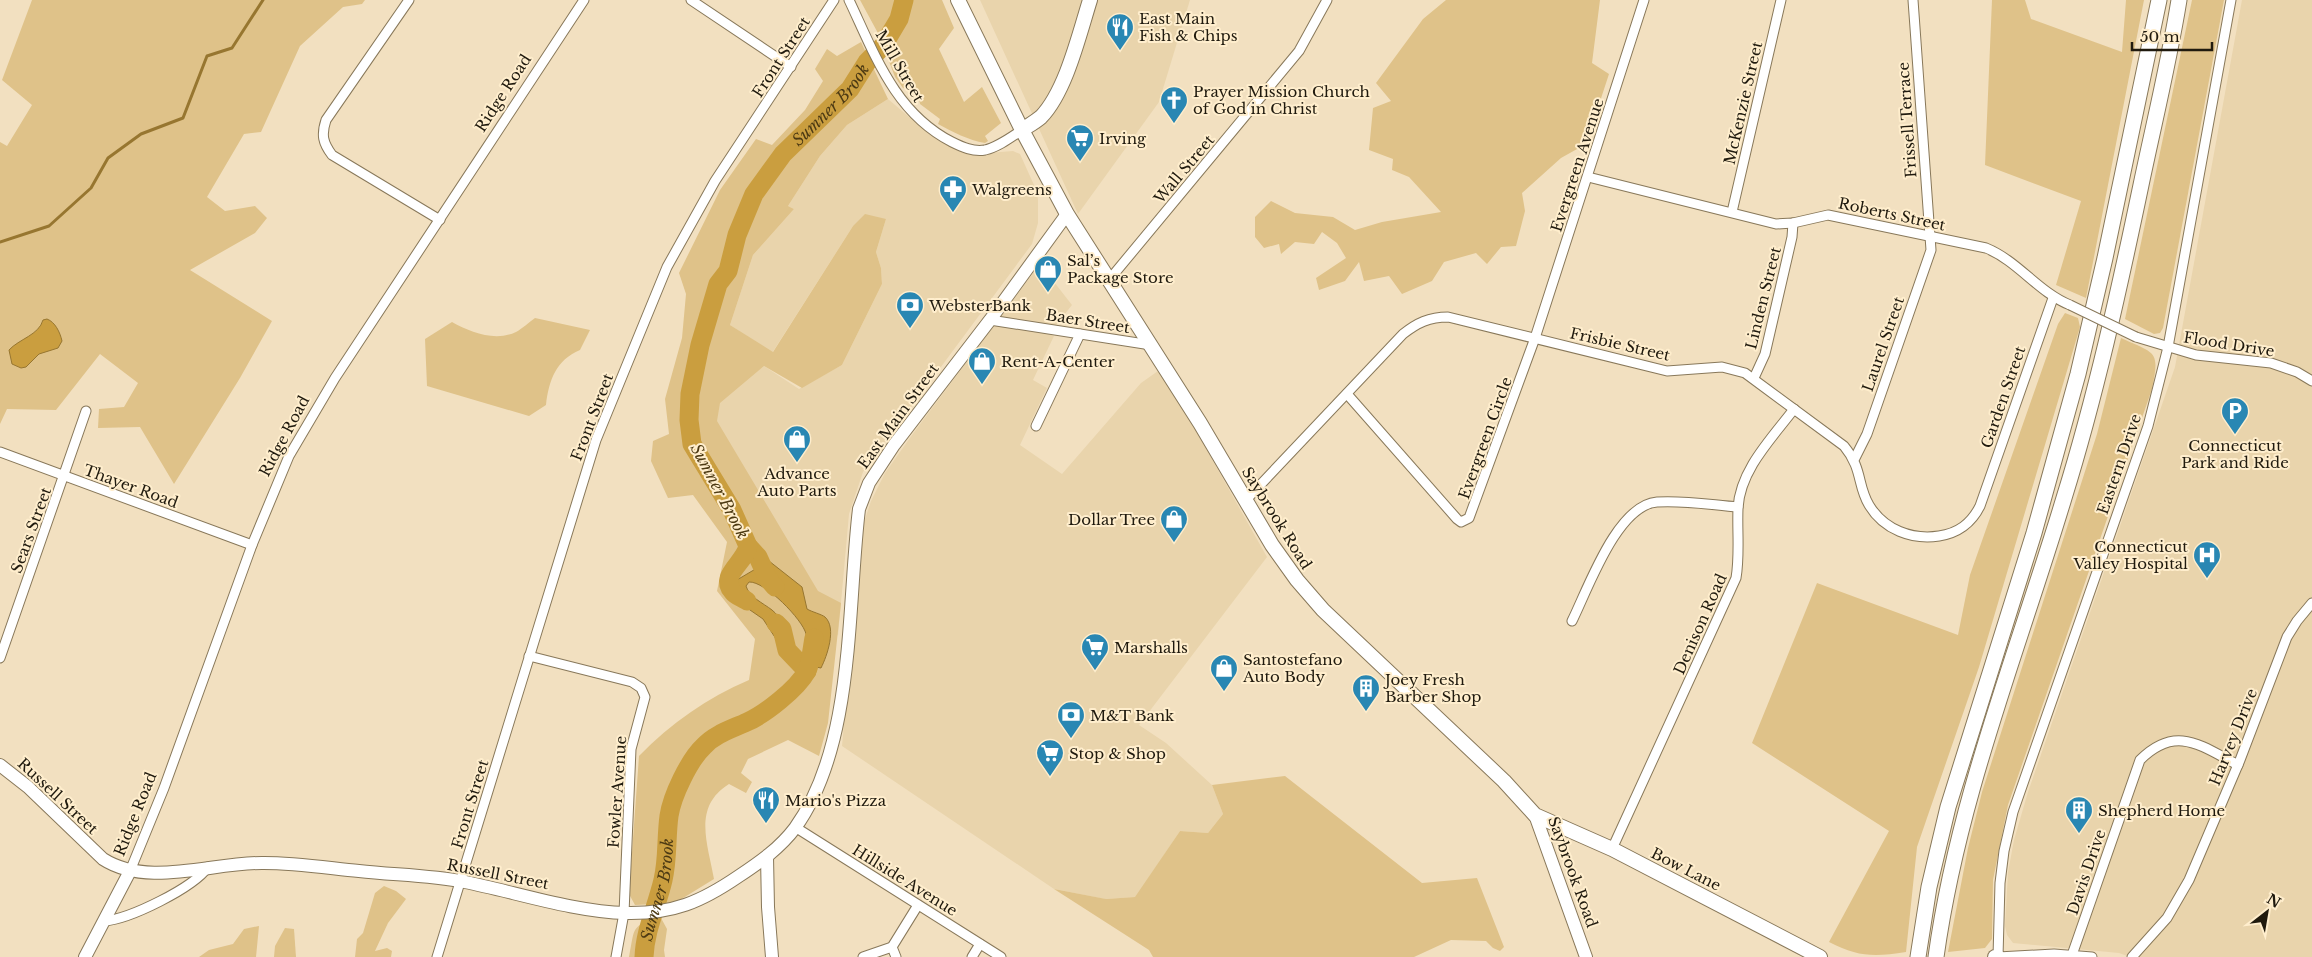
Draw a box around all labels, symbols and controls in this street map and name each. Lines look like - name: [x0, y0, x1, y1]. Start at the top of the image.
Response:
- place label: East Main Fish & Chips: [1139, 9, 1238, 45]
- restaurant icon: East Main Fish & Chips: [1105, 12, 1135, 51]
- street label: Front Street: [748, 13, 814, 101]
- scale bar: [2132, 20, 2212, 52]
- street label: Mill Street: [872, 26, 929, 106]
- text: 50 m: [2140, 27, 2180, 46]
- street label: McKenzie Street: [1720, 39, 1766, 166]
- street label: Ridge Road: [471, 51, 535, 135]
- water label: Sumner Brook: [788, 60, 873, 150]
- street label: Frissell Terrace: [1893, 61, 1921, 179]
- place label: Prayer Mission Church of God in Christ: [1193, 82, 1370, 118]
- church icon: Prayer Mission Church of God in Christ: [1159, 85, 1189, 124]
- street label: Evergreen Avenue: [1546, 96, 1608, 234]
- supermarket icon: Irving: [1065, 123, 1095, 162]
- place label: Irving: [1099, 129, 1147, 148]
- street label: Wall Street: [1149, 131, 1218, 208]
- pharmacy icon: Walgreens: [938, 174, 968, 213]
- place label: Walgreens: [971, 180, 1052, 199]
- street label: Roberts Street: [1837, 193, 1948, 235]
- street label: Linden Street: [1741, 245, 1785, 351]
- place label: Sal’s Package Store: [1067, 251, 1174, 287]
- shop icon: Sal’s Package Store: [1033, 254, 1063, 293]
- bank icon: WebsterBank: [895, 290, 925, 329]
- street label: Laurel Street: [1858, 294, 1908, 394]
- place label: WebsterBank: [928, 296, 1032, 315]
- street label: Baer Street: [1045, 305, 1132, 337]
- street label: Frisbie Street: [1568, 323, 1672, 365]
- street label: Flood Drive: [2182, 327, 2276, 361]
- street label: Garden Street: [1977, 343, 2029, 451]
- shop icon: Rent-A-Center: [967, 346, 997, 385]
- place label: Rent-A-Center: [1001, 352, 1115, 371]
- street label: East Main Street: [853, 359, 943, 472]
- street label: Front Street: [567, 370, 617, 463]
- street label: Evergreen Circle: [1454, 374, 1516, 502]
- street label: Ridge Road: [255, 392, 313, 480]
- parking icon: Connecticut Park and Ride: [2220, 396, 2250, 435]
- street label: Eastern Drive: [2093, 411, 2145, 517]
- shop icon: Advance Auto Parts: [782, 424, 812, 463]
- place label: Connecticut Park and Ride: [2181, 436, 2289, 472]
- water label: Sumner Brook: [687, 440, 753, 542]
- street label: Thayer Road: [81, 460, 181, 512]
- street label: Saybrook Road: [1238, 463, 1316, 573]
- place label: Advance Auto Parts: [756, 464, 837, 500]
- street label: Sears Street: [7, 484, 55, 576]
- shop icon: Dollar Tree: [1159, 504, 1189, 543]
- place label: Dollar Tree: [1068, 510, 1155, 529]
- place label: Connecticut Valley Hospital: [2073, 537, 2188, 573]
- hospital icon: Connecticut Valley Hospital: [2192, 540, 2222, 579]
- street label: Denison Road: [1669, 571, 1731, 677]
- supermarket icon: Marshalls: [1080, 632, 1110, 671]
- place label: Marshalls: [1114, 638, 1188, 657]
- place label: Santostefano Auto Body: [1242, 650, 1343, 686]
- shop icon: Santostefano Auto Body: [1209, 653, 1239, 692]
- place label: Joey Fresh Barber Shop: [1383, 670, 1481, 706]
- building icon: Joey Fresh Barber Shop: [1351, 673, 1381, 712]
- street label: Harvey Drive: [2205, 686, 2261, 788]
- bank icon: M&T Bank: [1056, 700, 1086, 739]
- place label: M&T Bank: [1090, 706, 1175, 725]
- street label: Fowler Avenue: [604, 735, 630, 849]
- supermarket icon: Stop & Shop: [1035, 738, 1065, 777]
- place label: Stop & Shop: [1069, 744, 1166, 763]
- street label: Russell Street: [14, 754, 102, 838]
- street label: Front Street: [447, 757, 493, 851]
- street label: Ridge Road: [110, 769, 160, 859]
- restaurant icon: Mario's Pizza: [751, 785, 781, 824]
- place label: Mario's Pizza: [785, 791, 887, 810]
- building icon: Shepherd Home: [2064, 795, 2094, 834]
- place label: Shepherd Home: [2098, 801, 2225, 820]
- street label: Saybrook Road: [1544, 814, 1602, 930]
- street label: Davis Drive: [2062, 827, 2110, 917]
- water label: Sumner Brook: [636, 838, 677, 943]
- street label: Hillside Avenue: [849, 840, 961, 920]
- street label: Bow Lane: [1648, 843, 1724, 895]
- street label: Russell Street: [446, 855, 551, 893]
- north arrow: [2242, 887, 2292, 937]
- text: N: [2263, 890, 2284, 912]

